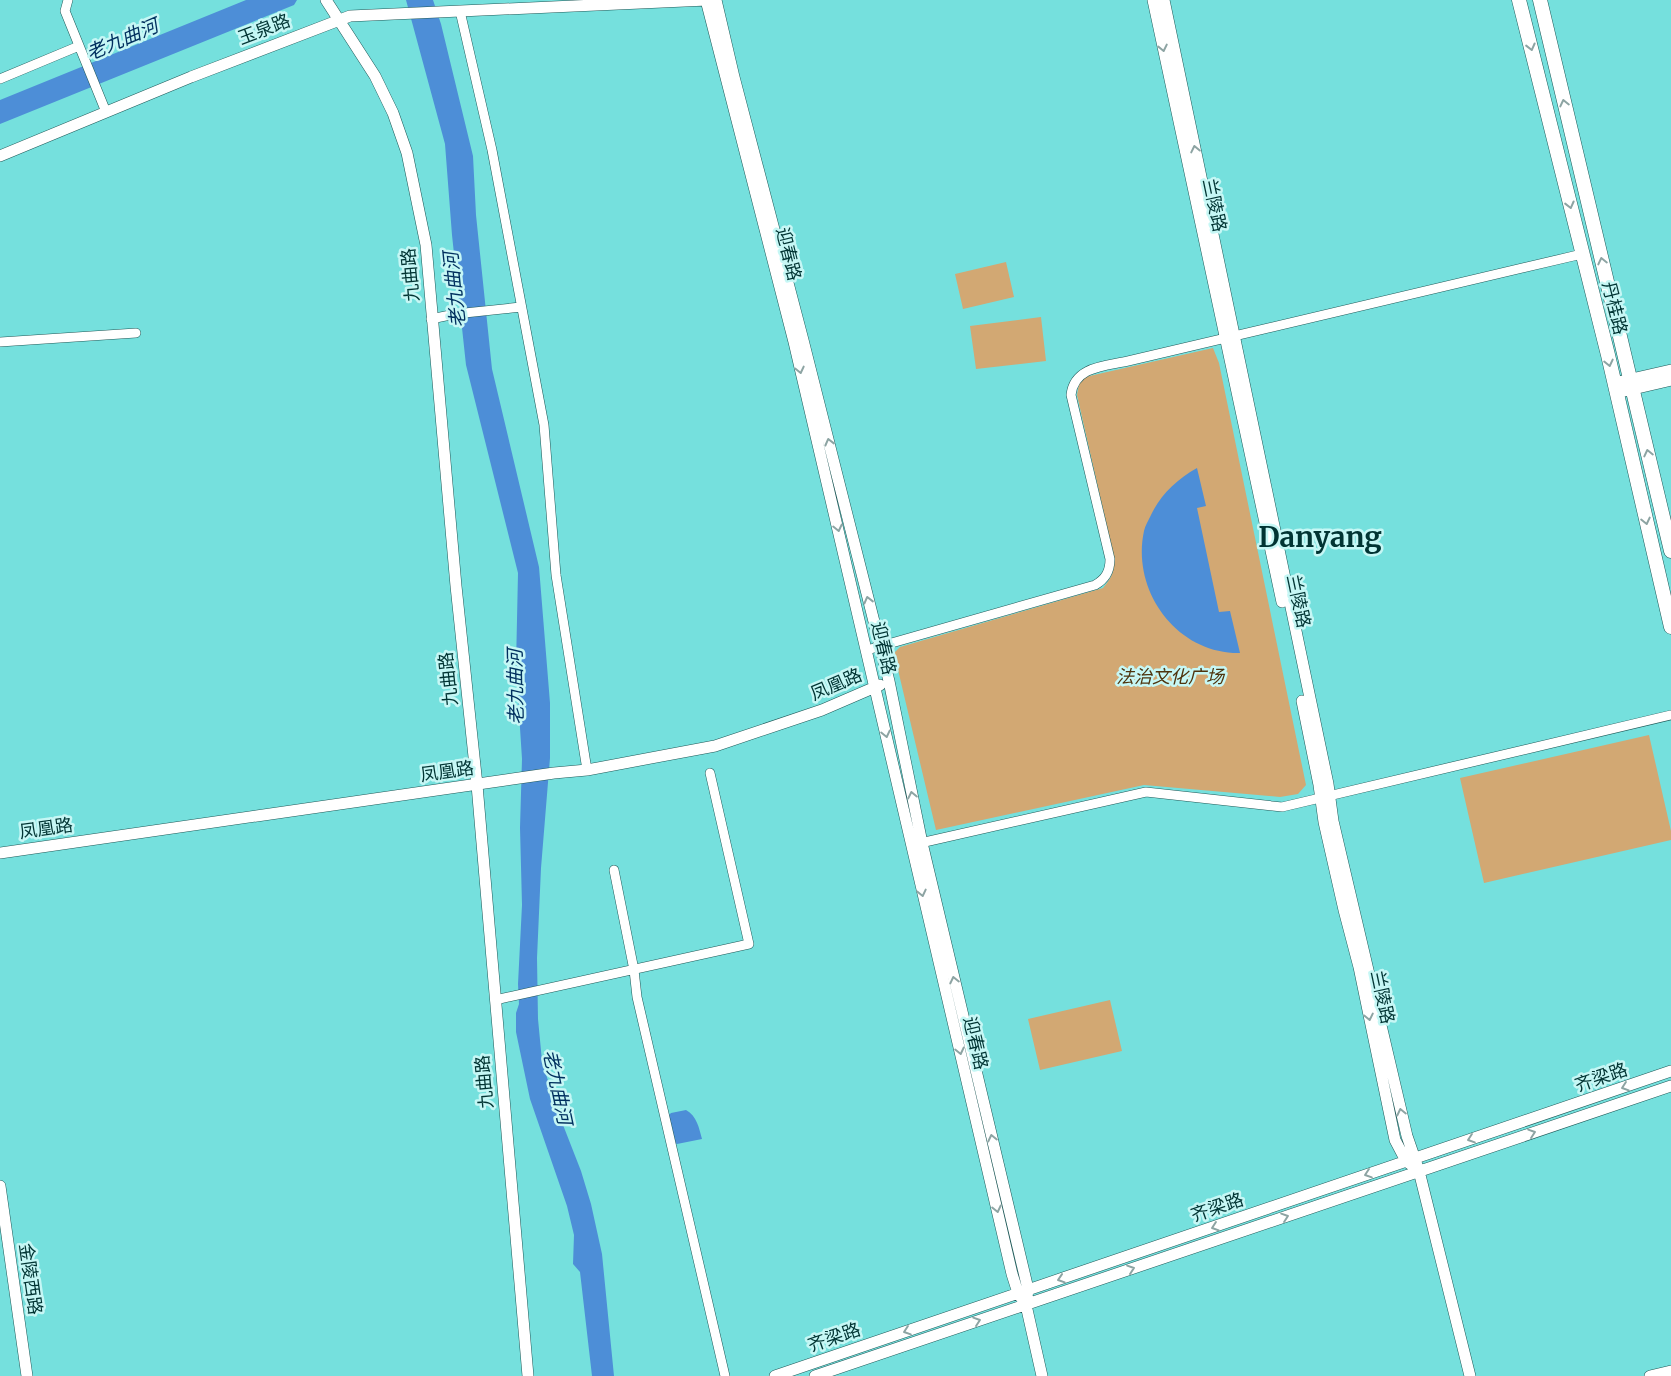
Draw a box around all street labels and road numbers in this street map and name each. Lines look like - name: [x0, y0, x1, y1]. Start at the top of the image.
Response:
- street label: 玉泉路: [235, 9, 293, 49]
- street label: 兰陵路: [1198, 176, 1232, 234]
- street label: 迎春路: [771, 225, 807, 283]
- street label: 九曲路: [396, 247, 424, 303]
- street label: 丹桂路: [1597, 279, 1633, 337]
- street label: 兰陵路: [1282, 572, 1316, 630]
- street label: 迎春路: [867, 619, 901, 677]
- street label: 九曲路: [434, 651, 462, 707]
- street label: 凤凰路: [807, 663, 865, 705]
- street label: 凤凰路: [419, 756, 475, 786]
- street label: 凤凰路: [18, 813, 74, 843]
- street label: 兰陵路: [1366, 968, 1400, 1026]
- street label: 迎春路: [959, 1014, 993, 1072]
- street label: 九曲路: [470, 1054, 498, 1110]
- street label: 齐梁路: [1572, 1057, 1630, 1097]
- street label: 齐梁路: [1188, 1187, 1246, 1227]
- street label: 金陵西路: [15, 1242, 47, 1316]
- street label: 齐梁路: [805, 1317, 863, 1357]

